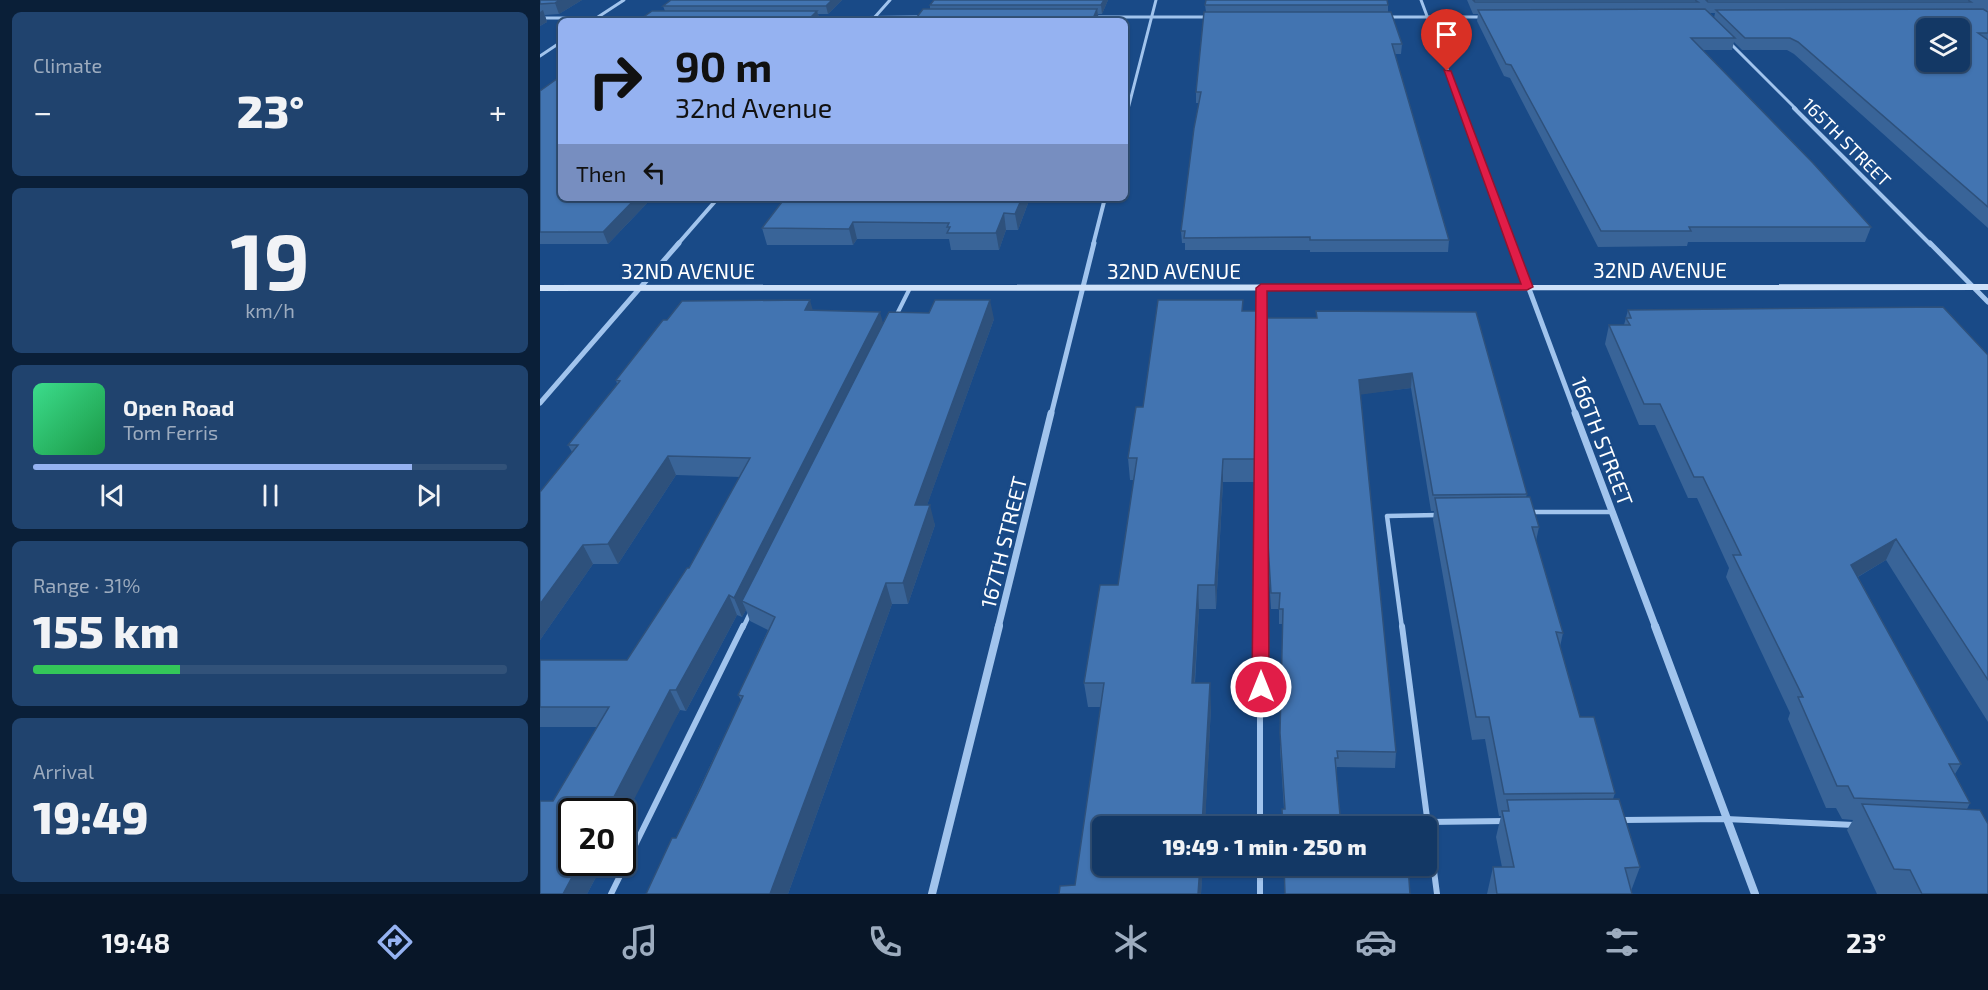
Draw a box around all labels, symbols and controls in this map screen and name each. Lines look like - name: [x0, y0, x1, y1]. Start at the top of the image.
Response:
- pin: [1421, 9, 1472, 71]
- icon: arrive: [1430, 18, 1463, 51]
- map controls: [1916, 18, 1970, 72]
- button: layers: [1916, 18, 1970, 72]
- text: 90 m: [675, 40, 772, 90]
- icon: right: [576, 42, 654, 120]
- text: Climate: [33, 53, 102, 77]
- text: 23°: [237, 83, 304, 137]
- text: −: [33, 91, 52, 131]
- text: +: [489, 91, 507, 131]
- text: 32nd Avenue: [675, 91, 832, 123]
- street label: 165TH STREET: [1798, 93, 1896, 191]
- icon: left: [638, 156, 671, 189]
- text: Then: [576, 160, 626, 186]
- text: 19: [230, 212, 310, 306]
- street label: 32ND AVENUE: [1593, 257, 1727, 282]
- street label: 32ND AVENUE: [621, 258, 755, 283]
- street label: 32ND AVENUE: [1107, 258, 1241, 283]
- text: km/h: [245, 298, 295, 322]
- street label: 166TH STREET: [1567, 373, 1639, 509]
- text: Open Road: [123, 394, 235, 420]
- text: Tom Ferris: [123, 420, 218, 444]
- street label: 167TH STREET: [975, 474, 1031, 610]
- icon: previous: [96, 479, 129, 512]
- icon: pause: [254, 479, 287, 512]
- icon: next: [412, 479, 445, 512]
- text: Range · 31%: [33, 573, 140, 597]
- text: 155 km: [33, 603, 179, 657]
- position arrow: [1229, 655, 1293, 719]
- text: Arrival: [33, 759, 94, 783]
- text: 19:49: [33, 789, 149, 843]
- speed limit sign: 20: [558, 798, 636, 876]
- text: 19:49 · 1 min · 250 m: [1162, 833, 1367, 859]
- icon: directions: [374, 921, 416, 963]
- icon: music: [619, 921, 661, 963]
- icon: phone: [864, 921, 906, 963]
- icon: climate: [1110, 921, 1152, 963]
- icon: car: [1355, 921, 1397, 963]
- icon: filters: [1601, 921, 1643, 963]
- text: 19:48: [102, 926, 170, 958]
- text: 23°: [1846, 926, 1886, 958]

